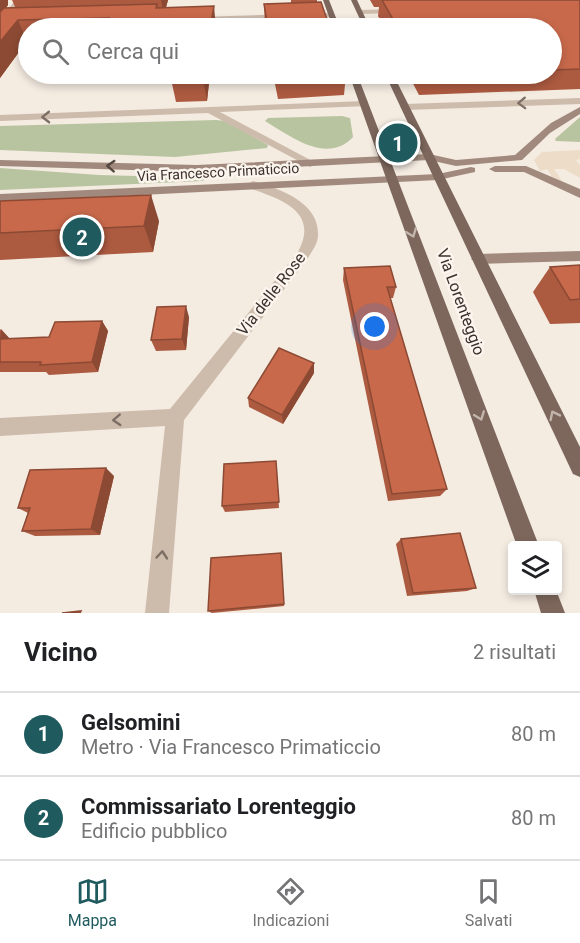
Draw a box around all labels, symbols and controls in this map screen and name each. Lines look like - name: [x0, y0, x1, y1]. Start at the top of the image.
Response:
- search box: [18, 18, 562, 84]
- icon: search: [39, 35, 72, 68]
- text: Cerca qui: [87, 39, 179, 64]
- one-way arrow: [517, 97, 526, 109]
- one-way arrow: [41, 110, 50, 123]
- pin: 1: [378, 120, 418, 166]
- one-way arrow: [107, 160, 116, 173]
- street label: Via Francesco Primaticcio: [136, 160, 300, 184]
- pin: 2: [62, 214, 101, 260]
- one-way arrow: [404, 228, 417, 238]
- street label: Via Lorenteggio: [433, 246, 489, 358]
- street label: Via delle Rose: [233, 249, 309, 339]
- your location: [360, 312, 389, 341]
- one-way arrow: [472, 410, 485, 421]
- one-way arrow: [550, 410, 562, 421]
- one-way arrow: [112, 413, 121, 426]
- map controls: [508, 541, 562, 595]
- button: layers: [508, 541, 562, 595]
- one-way arrow: [155, 550, 168, 559]
- text: Vicino: [24, 637, 98, 667]
- text: 2 risultati: [473, 640, 556, 664]
- text: Gelsomini: [81, 710, 180, 735]
- text: 1: [38, 722, 49, 746]
- text: 80 m: [511, 722, 556, 746]
- text: Metro · Via Francesco Primaticcio: [81, 735, 381, 759]
- text: Commissariato Lorenteggio: [81, 794, 356, 819]
- text: 2: [38, 806, 49, 830]
- text: 80 m: [511, 806, 556, 830]
- text: Edificio pubblico: [81, 819, 227, 843]
- tab: Mappa: [68, 875, 117, 930]
- tab: Indicazioni: [252, 875, 329, 930]
- tab: Salvati: [465, 875, 512, 930]

